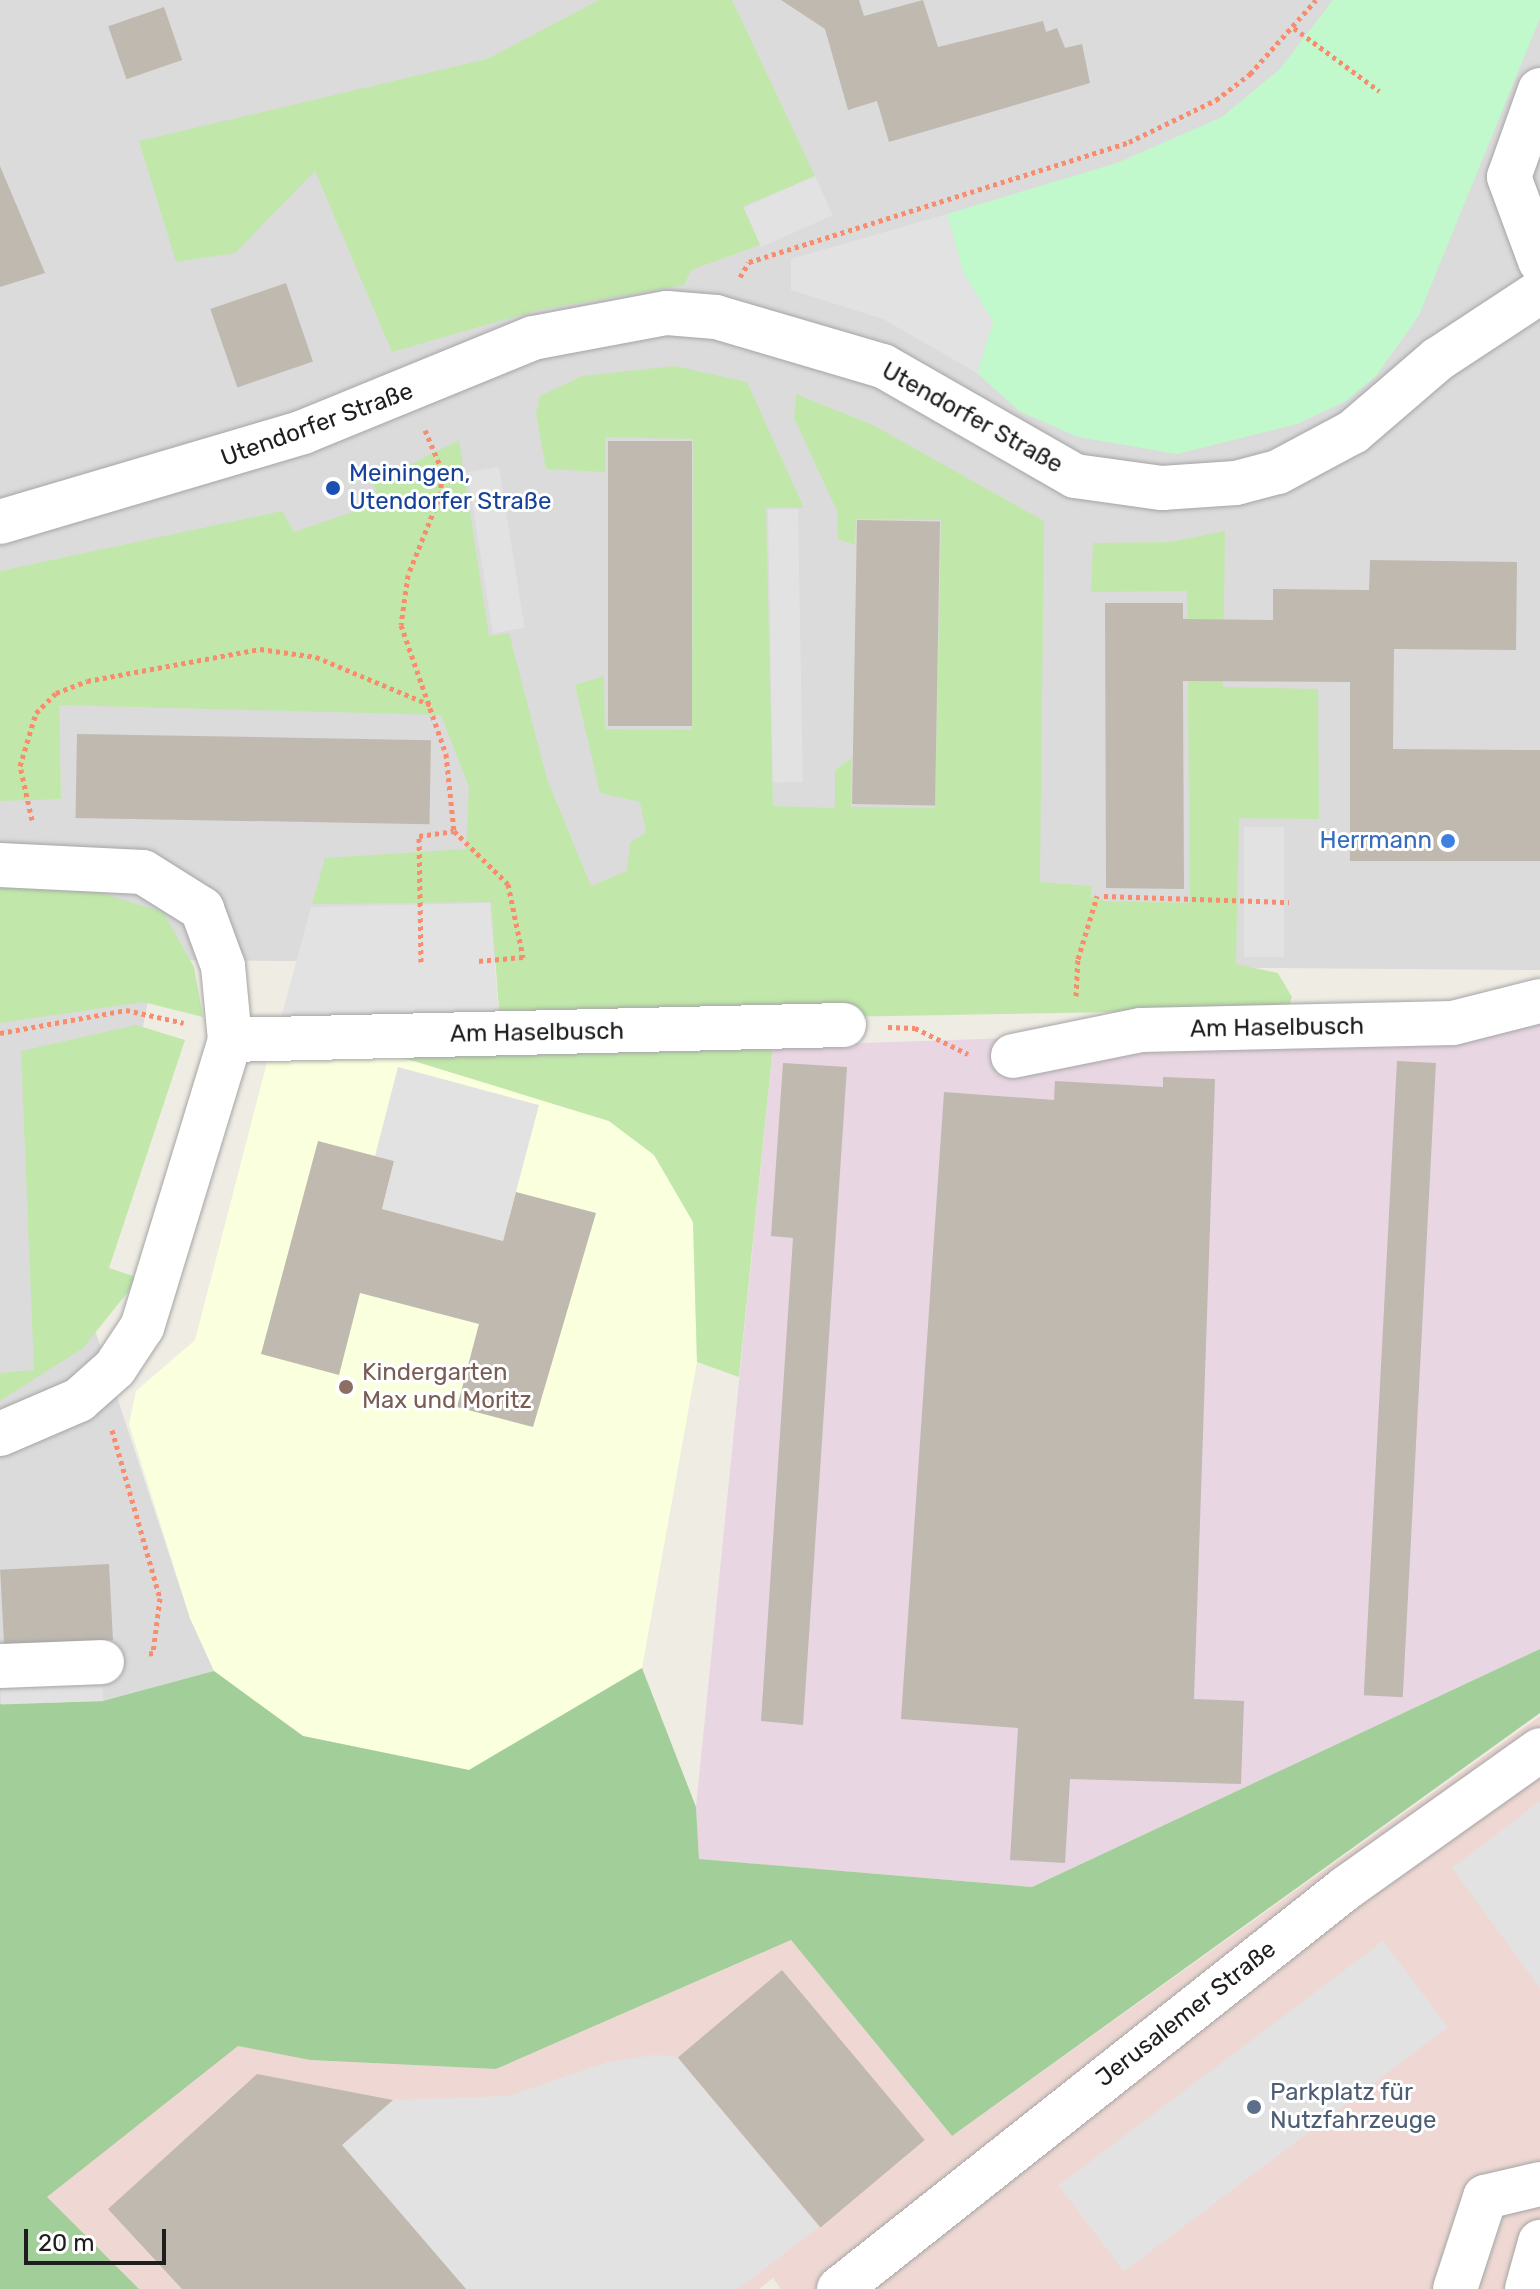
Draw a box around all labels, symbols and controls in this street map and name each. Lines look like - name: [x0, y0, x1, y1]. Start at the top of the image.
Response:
- street label: Utendorfer Straße: [876, 356, 1068, 480]
- street label: Utendorfer Straße: [217, 377, 417, 473]
- place label: Meiningen, Utendorfer Straße: [349, 460, 552, 516]
- marker: Meiningen, Utendorfer Straße: [324, 479, 342, 497]
- place label: Herrmann: [1320, 827, 1432, 855]
- marker: Herrmann: [1439, 832, 1457, 850]
- street label: Am Haselbusch: [1190, 1012, 1364, 1044]
- street label: Am Haselbusch: [450, 1017, 624, 1049]
- place label: Kindergarten Max und Moritz: [362, 1359, 532, 1415]
- marker: Kindergarten Max und Moritz: [337, 1378, 355, 1396]
- street label: Jerusalemer Straße: [1090, 1935, 1282, 2093]
- place label: Parkplatz für Nutzfahrzeuge: [1270, 2079, 1436, 2135]
- marker: Parkplatz für Nutzfahrzeuge: [1245, 2098, 1263, 2116]
- scale bar: [28, 2213, 170, 2263]
- text: 20 m: [38, 2229, 95, 2257]

